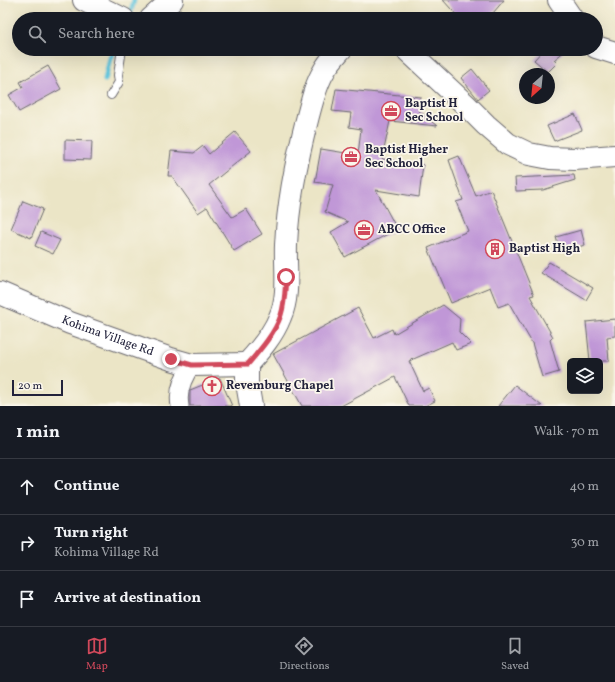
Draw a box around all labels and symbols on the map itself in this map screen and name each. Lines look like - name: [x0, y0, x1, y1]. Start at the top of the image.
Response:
- north arrow: [519, 68, 555, 104]
- place label: Baptist H Sec School: [405, 96, 463, 126]
- office icon: Baptist H Sec School: [380, 100, 402, 122]
- place label: Baptist Higher Sec School: [365, 142, 448, 172]
- office icon: Baptist Higher Sec School: [340, 146, 362, 168]
- office icon: ABCC Office: [353, 219, 375, 241]
- place label: ABCC Office: [378, 222, 446, 238]
- building icon: Baptist High: [484, 238, 506, 260]
- place label: Baptist High: [509, 241, 580, 257]
- route start: [277, 268, 295, 286]
- street label: Kohima Village Rd: [59, 312, 156, 360]
- route end: [162, 350, 180, 368]
- church icon: Revemburg Chapel: [201, 375, 223, 397]
- scale bar: [12, 378, 63, 397]
- place label: Revemburg Chapel: [226, 378, 334, 394]

